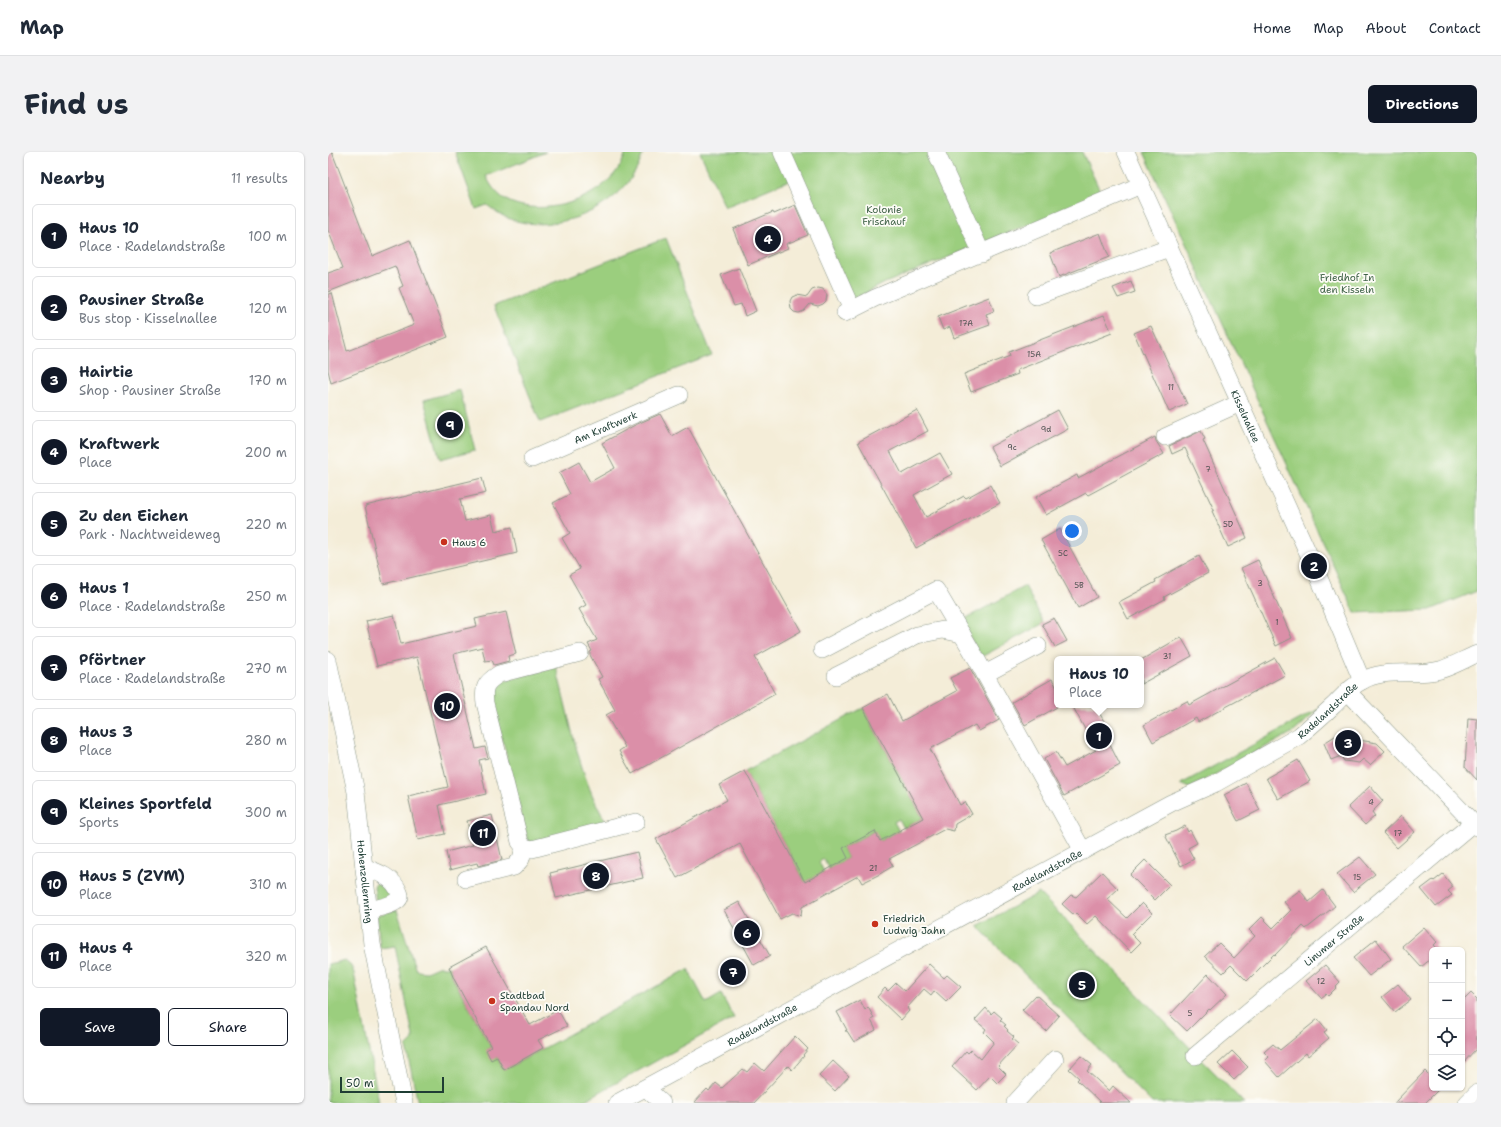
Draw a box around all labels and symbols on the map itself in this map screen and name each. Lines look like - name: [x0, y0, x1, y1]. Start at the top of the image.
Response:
- park label: Kolonie Frischauf: [862, 203, 906, 228]
- pin: 4: [755, 224, 781, 254]
- park label: Friedhof In den Kisseln: [1320, 271, 1374, 296]
- house number: 17A: [959, 318, 973, 329]
- house number: 15A: [1027, 349, 1041, 360]
- house number: 11: [1168, 382, 1174, 393]
- street label: Kisselnallee: [1228, 388, 1264, 445]
- street label: Am Kraftwerk: [572, 408, 639, 447]
- pin: 9: [437, 410, 463, 440]
- house number: 9d: [1041, 424, 1051, 435]
- house number: 9c: [1007, 442, 1017, 453]
- house number: 7: [1205, 464, 1211, 475]
- house number: 5D: [1223, 519, 1233, 530]
- your location: [1062, 521, 1082, 541]
- place label: Haus 6: [452, 536, 486, 549]
- marker: Haus 6: [439, 537, 449, 547]
- house number: 5C: [1058, 548, 1068, 559]
- pin: 2: [1301, 551, 1327, 581]
- house number: 3: [1257, 578, 1263, 589]
- house number: 5B: [1074, 580, 1084, 591]
- house number: 1: [1275, 617, 1279, 628]
- house number: 31: [1163, 651, 1171, 662]
- street label: Radelandstraße: [1294, 679, 1360, 741]
- pin: 10: [434, 691, 460, 721]
- pin: 1: [1086, 721, 1112, 751]
- pin: 3: [1335, 728, 1361, 758]
- house number: 4: [1368, 797, 1374, 808]
- pin: 11: [470, 818, 496, 848]
- house number: 17: [1394, 828, 1403, 839]
- street label: Hohenzollernring: [355, 839, 376, 924]
- street label: Radelandstraße: [1010, 846, 1085, 894]
- pin: 8: [583, 861, 609, 891]
- house number: 21: [869, 863, 877, 874]
- house number: 15: [1353, 872, 1361, 883]
- street label: Linumer Straße: [1301, 911, 1367, 969]
- place label: Friedrich Ludwig Jahn: [883, 912, 945, 937]
- pin: 6: [734, 918, 760, 948]
- marker: Friedrich Ludwig Jahn: [870, 919, 880, 929]
- pin: 7: [720, 957, 746, 987]
- pin: 5: [1069, 970, 1095, 1000]
- house number: 12: [1317, 976, 1326, 987]
- place label: Stadtbad Spandau Nord: [500, 989, 570, 1014]
- marker: Stadtbad Spandau Nord: [487, 996, 497, 1006]
- street label: Radelandstraße: [725, 1000, 800, 1049]
- house number: 5: [1188, 1008, 1193, 1019]
- scale bar: [340, 1075, 444, 1094]

